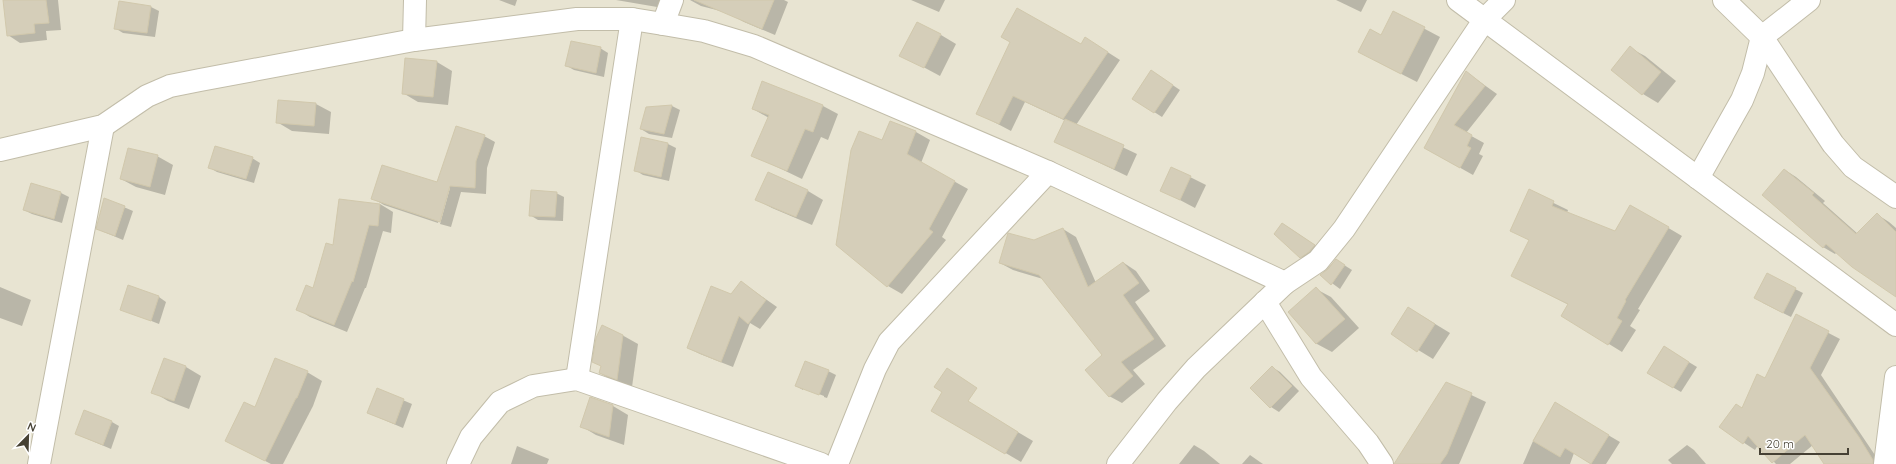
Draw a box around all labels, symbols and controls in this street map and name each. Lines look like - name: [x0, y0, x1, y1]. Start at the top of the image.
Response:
- north arrow: [8, 416, 48, 456]
- text: N: [25, 419, 38, 435]
- scale bar: [1760, 430, 1848, 456]
- text: 20 m: [1766, 436, 1794, 451]

